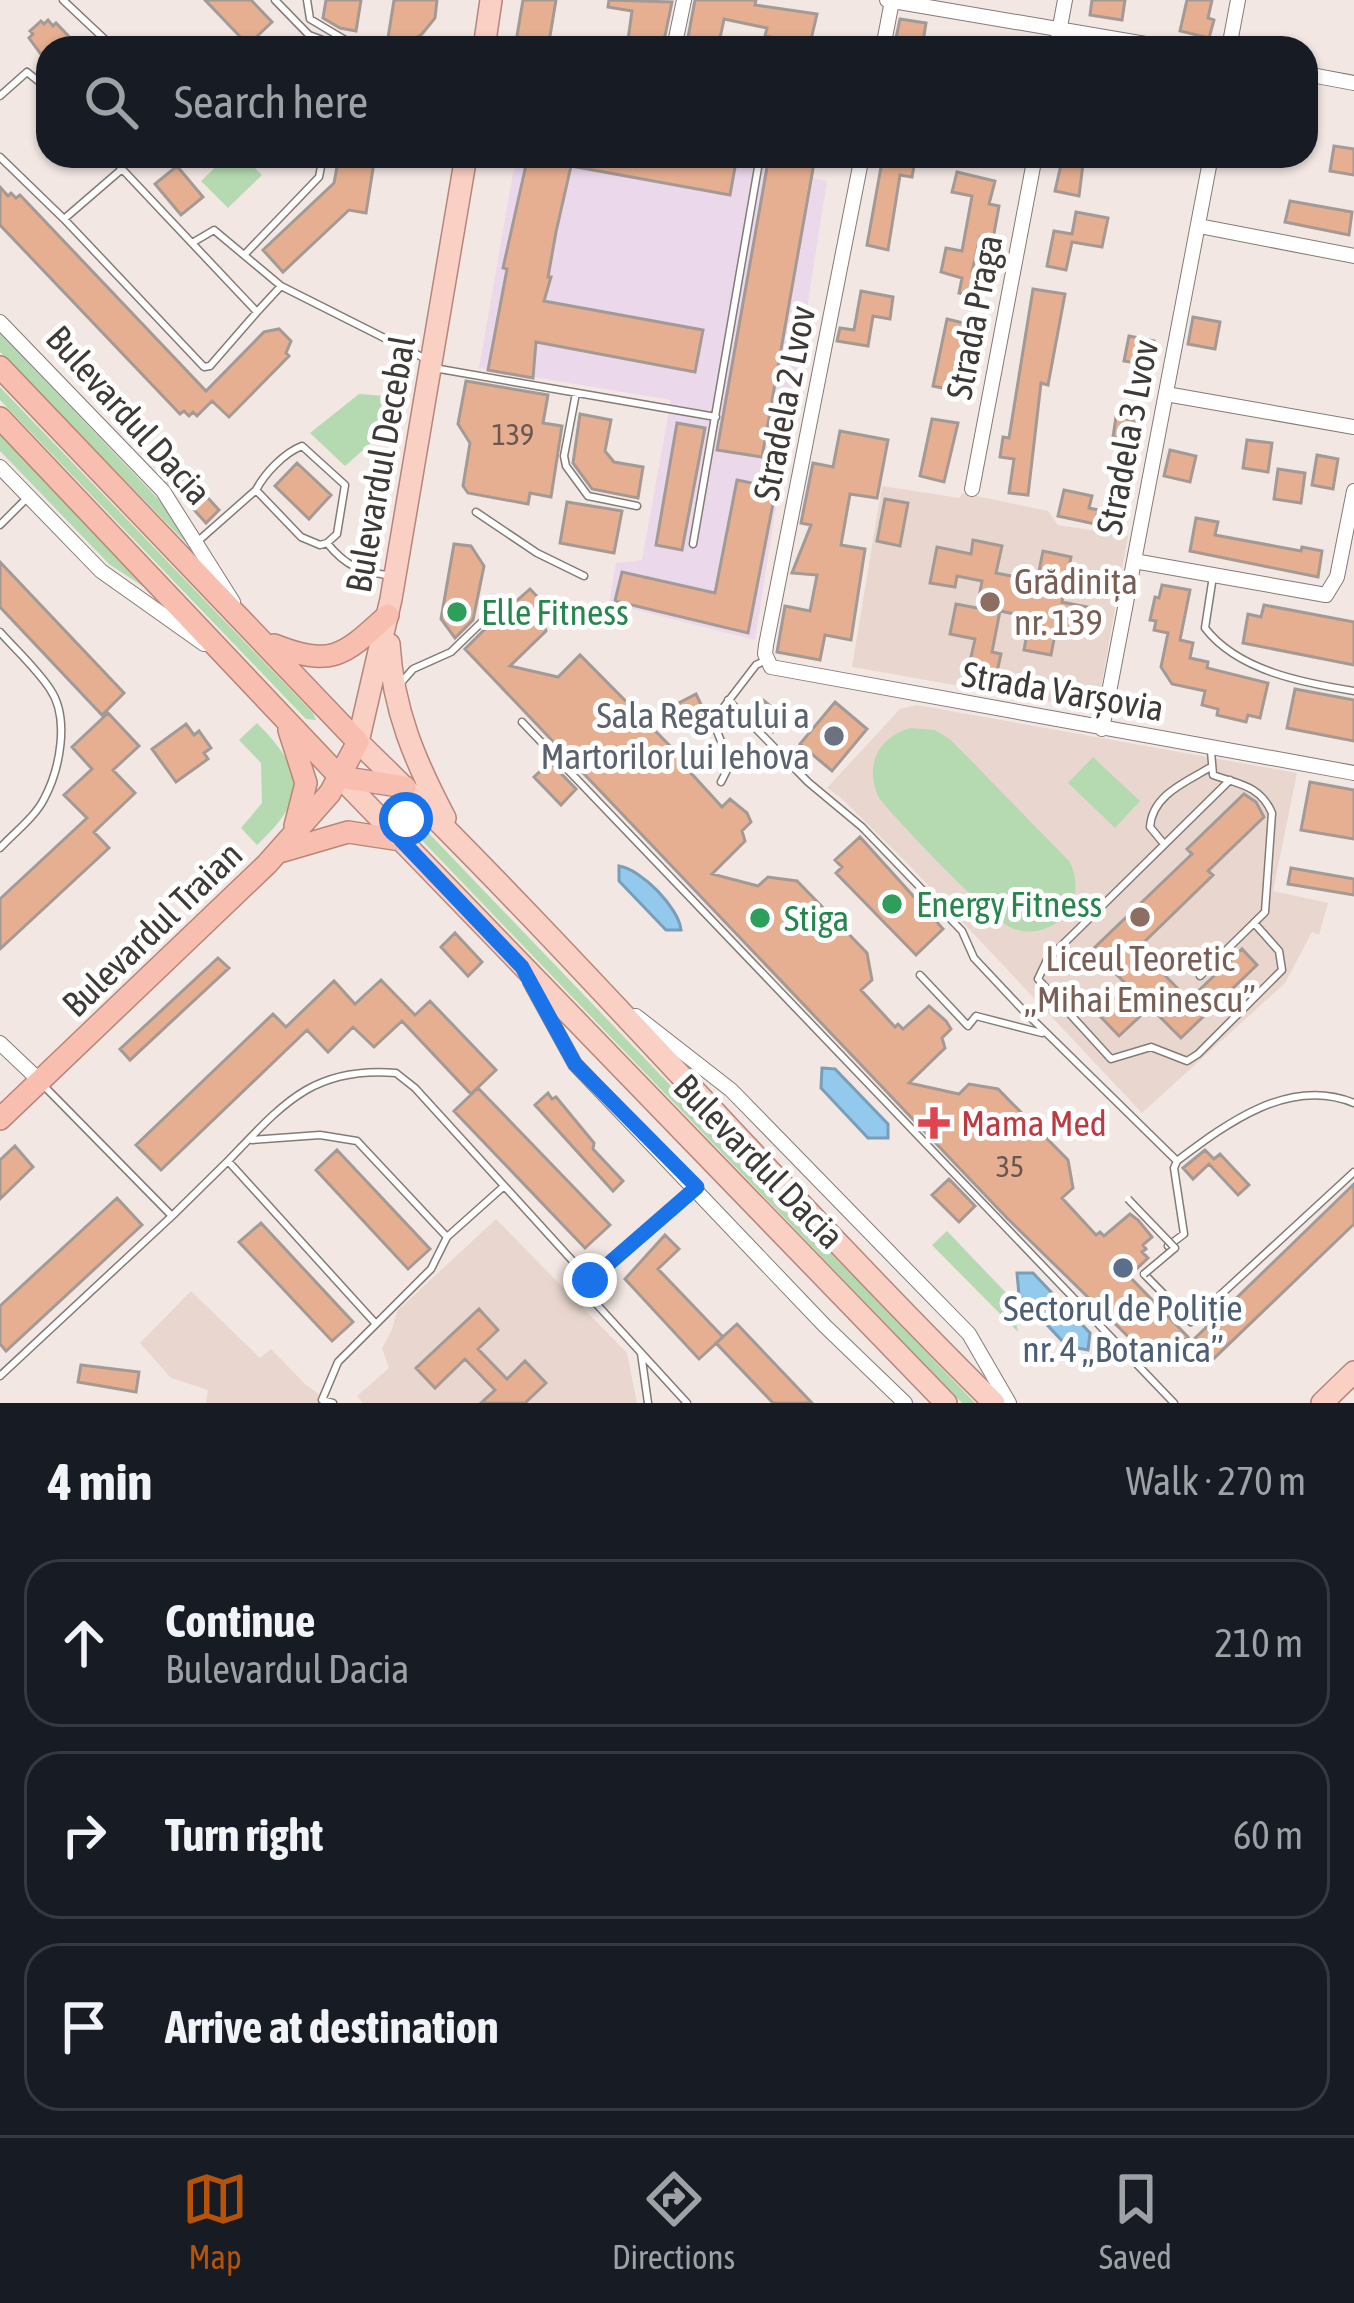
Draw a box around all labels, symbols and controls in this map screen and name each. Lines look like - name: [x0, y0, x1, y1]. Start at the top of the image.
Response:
- search box: [36, 36, 1318, 168]
- icon: search: [78, 69, 144, 135]
- text: Search here: [174, 76, 368, 128]
- street label: Strada Praga: [937, 231, 1011, 403]
- street label: Stradela 2 Lvov: [745, 302, 823, 504]
- street label: Bulevardul Dacia: [38, 317, 220, 513]
- street label: Bulevardul Decebal: [337, 332, 423, 596]
- street label: Stradela 3 Lvov: [1088, 336, 1166, 538]
- house number: 139: [492, 417, 534, 451]
- place label: Grădinița nr. 139: [1014, 560, 1138, 643]
- marker: Grădinița nr. 139: [977, 589, 1003, 615]
- place label: Elle Fitness: [481, 591, 629, 633]
- marker: Elle Fitness: [444, 599, 470, 625]
- street label: Strada Varșovia: [959, 653, 1167, 729]
- place label: Sala Regatului a Martorilor lui Iehova: [541, 694, 810, 777]
- marker: Sala Regatului a Martorilor lui Iehova: [821, 723, 847, 749]
- route start: [379, 792, 433, 846]
- street label: Bulevardul Traian: [54, 833, 250, 1025]
- place label: Energy Fitness: [916, 883, 1102, 925]
- marker: Energy Fitness: [879, 891, 905, 917]
- place label: Stiga: [784, 897, 849, 939]
- marker: Liceul Teoretic „Mihai Eminescu”: [1127, 904, 1153, 930]
- marker: Stiga: [747, 905, 773, 931]
- place label: Liceul Teoretic „Mihai Eminescu”: [1024, 937, 1256, 1020]
- street label: Bulevardul Dacia: [666, 1065, 852, 1257]
- place label: Mama Med: [961, 1102, 1107, 1144]
- marker: Mama Med: [918, 1107, 950, 1139]
- house number: 35: [996, 1149, 1024, 1183]
- route end: [563, 1253, 617, 1307]
- marker: Sectorul de Poliție nr. 4 „Botanica”: [1110, 1255, 1136, 1281]
- place label: Sectorul de Poliție nr. 4 „Botanica”: [1003, 1287, 1243, 1370]
- text: 4 min: [48, 1452, 152, 1511]
- text: Walk · 270 m: [1126, 1459, 1306, 1503]
- text: Continue: [165, 1595, 316, 1647]
- icon: ahead: [51, 1610, 117, 1676]
- text: 210 m: [1215, 1621, 1303, 1665]
- text: Bulevardul Dacia: [165, 1647, 409, 1691]
- icon: right: [51, 1802, 117, 1868]
- text: Turn right: [165, 1809, 323, 1861]
- text: 60 m: [1233, 1813, 1303, 1857]
- icon: arrive: [51, 1994, 117, 2060]
- text: Arrive at destination: [165, 2001, 499, 2053]
- tab: Map: [182, 2166, 248, 2276]
- tab: Directions: [612, 2166, 735, 2276]
- tab: Saved: [1099, 2166, 1172, 2276]

